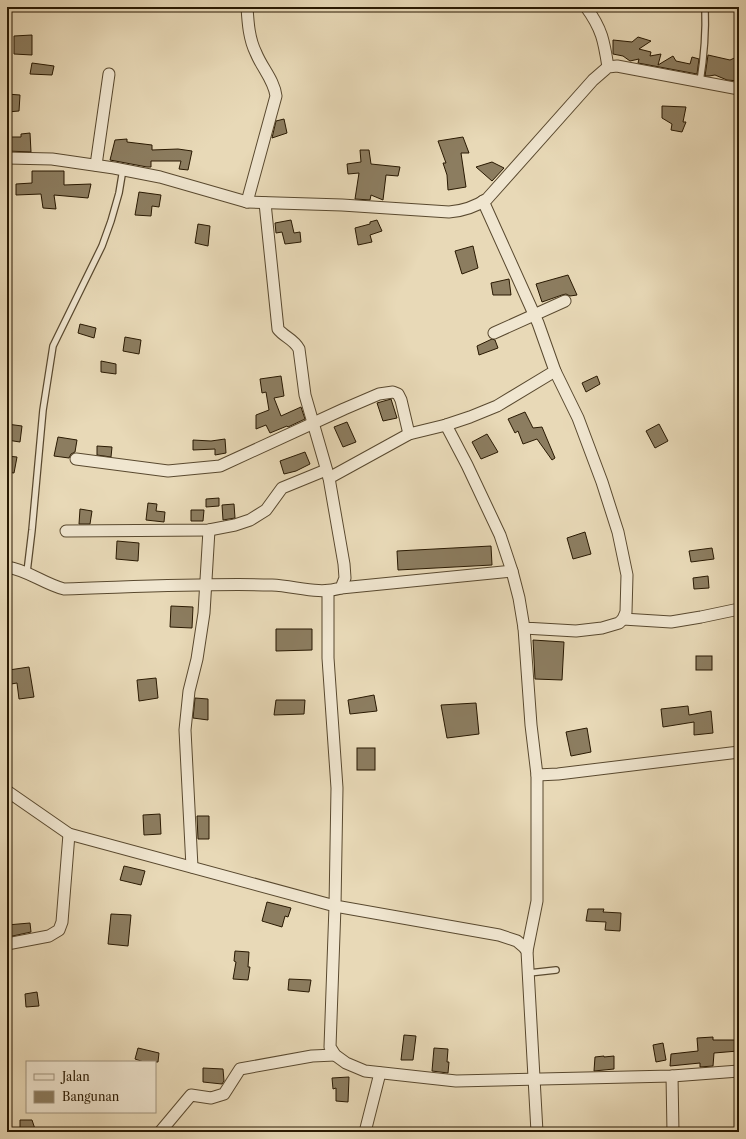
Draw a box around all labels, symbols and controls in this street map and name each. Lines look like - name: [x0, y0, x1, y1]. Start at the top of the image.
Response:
- legend: [26, 1061, 156, 1113]
- text: Jalan: [60, 1069, 90, 1084]
- text: Bangunan: [62, 1089, 120, 1104]

